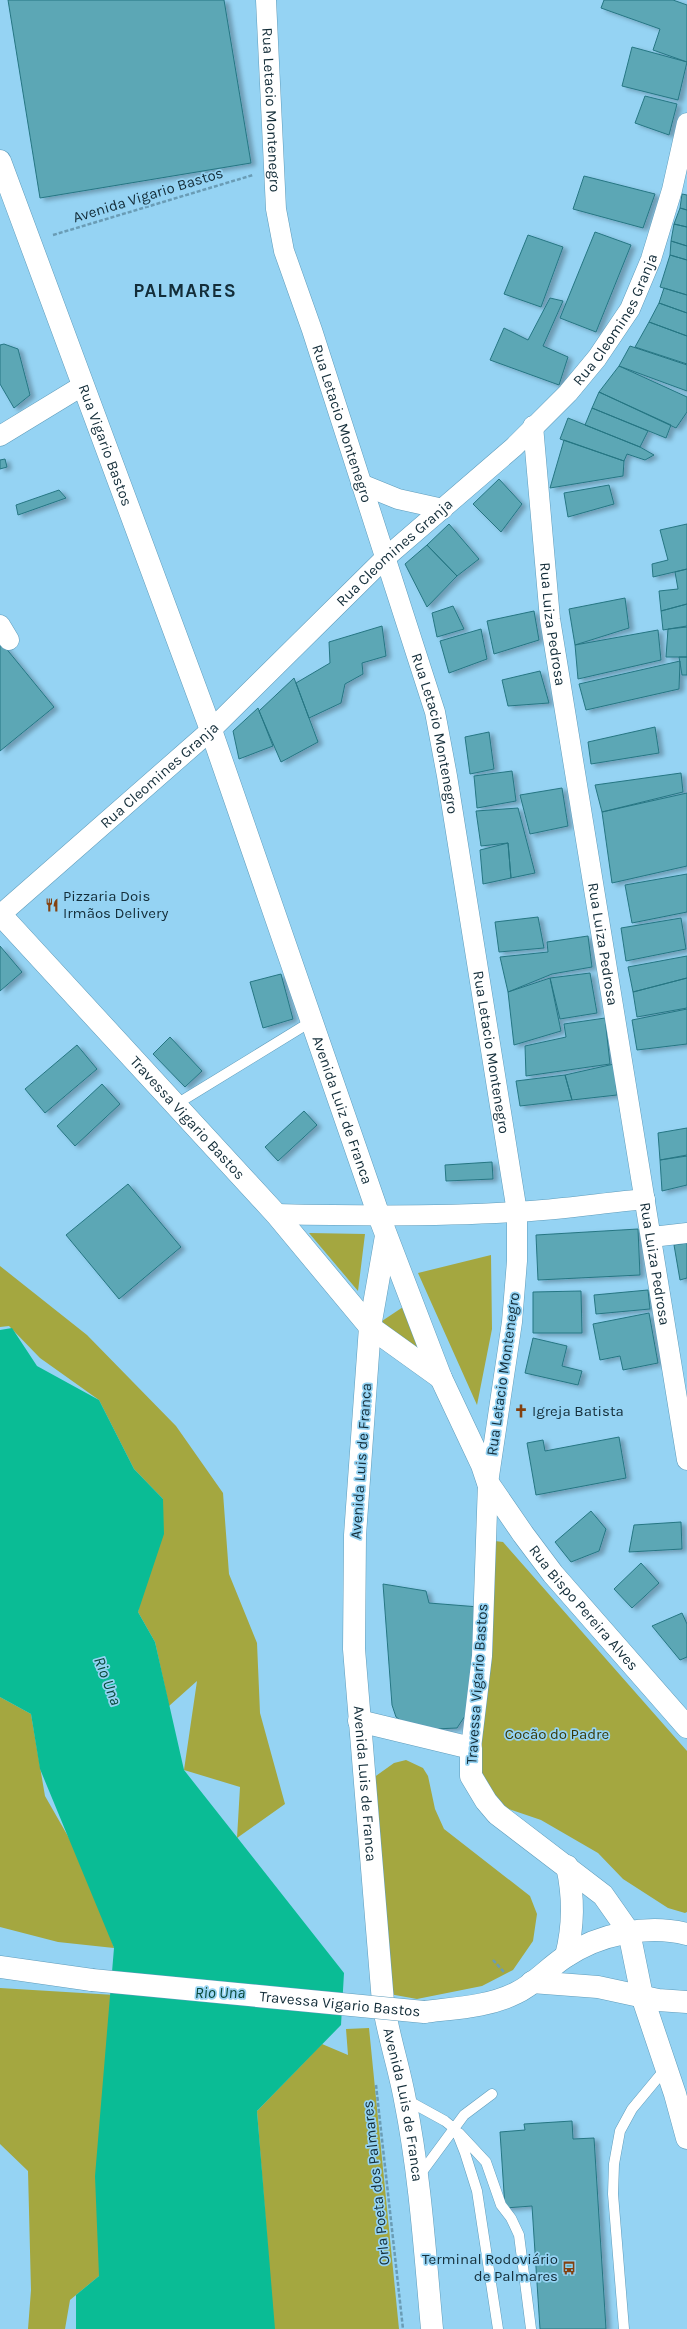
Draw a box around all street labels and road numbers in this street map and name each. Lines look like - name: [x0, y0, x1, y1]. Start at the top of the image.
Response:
- street label: Rua Letacio Montenegro: [258, 27, 284, 193]
- street label: Avenida Vigario Bastos: [71, 164, 225, 226]
- street label: Rua Cleomines Granja: [569, 251, 661, 389]
- street label: Rua Letacio Montenegro: [308, 342, 376, 505]
- street label: Rua Vigario Bastos: [75, 382, 136, 509]
- street label: Rua Cleomines Granja: [332, 495, 456, 610]
- street label: Rua Luiza Pedrosa: [536, 562, 570, 687]
- street label: Rua Letacio Montenegro: [408, 651, 462, 815]
- street label: Rua Cleomines Granja: [96, 719, 222, 832]
- street label: Rua Luiza Pedrosa: [584, 881, 622, 1007]
- street label: Rua Letacio Montenegro: [469, 969, 513, 1135]
- street label: Avenida Luiz de Franca: [308, 1033, 376, 1187]
- street label: Travessa Vigario Bastos: [126, 1052, 249, 1183]
- street label: Rua Luiza Pedrosa: [636, 1201, 674, 1327]
- street label: Rua Letacio Montenegro: [483, 1291, 523, 1457]
- street label: Avenida Luis de Franca: [347, 1382, 375, 1540]
- street label: Rua Bispo Pereira Alves: [525, 1541, 642, 1674]
- street label: Travessa Vigario Bastos: [462, 1603, 492, 1765]
- street label: Avenida Luis de Franca: [350, 1705, 380, 1862]
- street label: Travessa Vigario Bastos: [259, 1987, 421, 2021]
- street label: Avenida Luis de Franca: [379, 2026, 427, 2183]
- street label: Orla Poeta dos Palmares: [358, 2100, 394, 2266]

